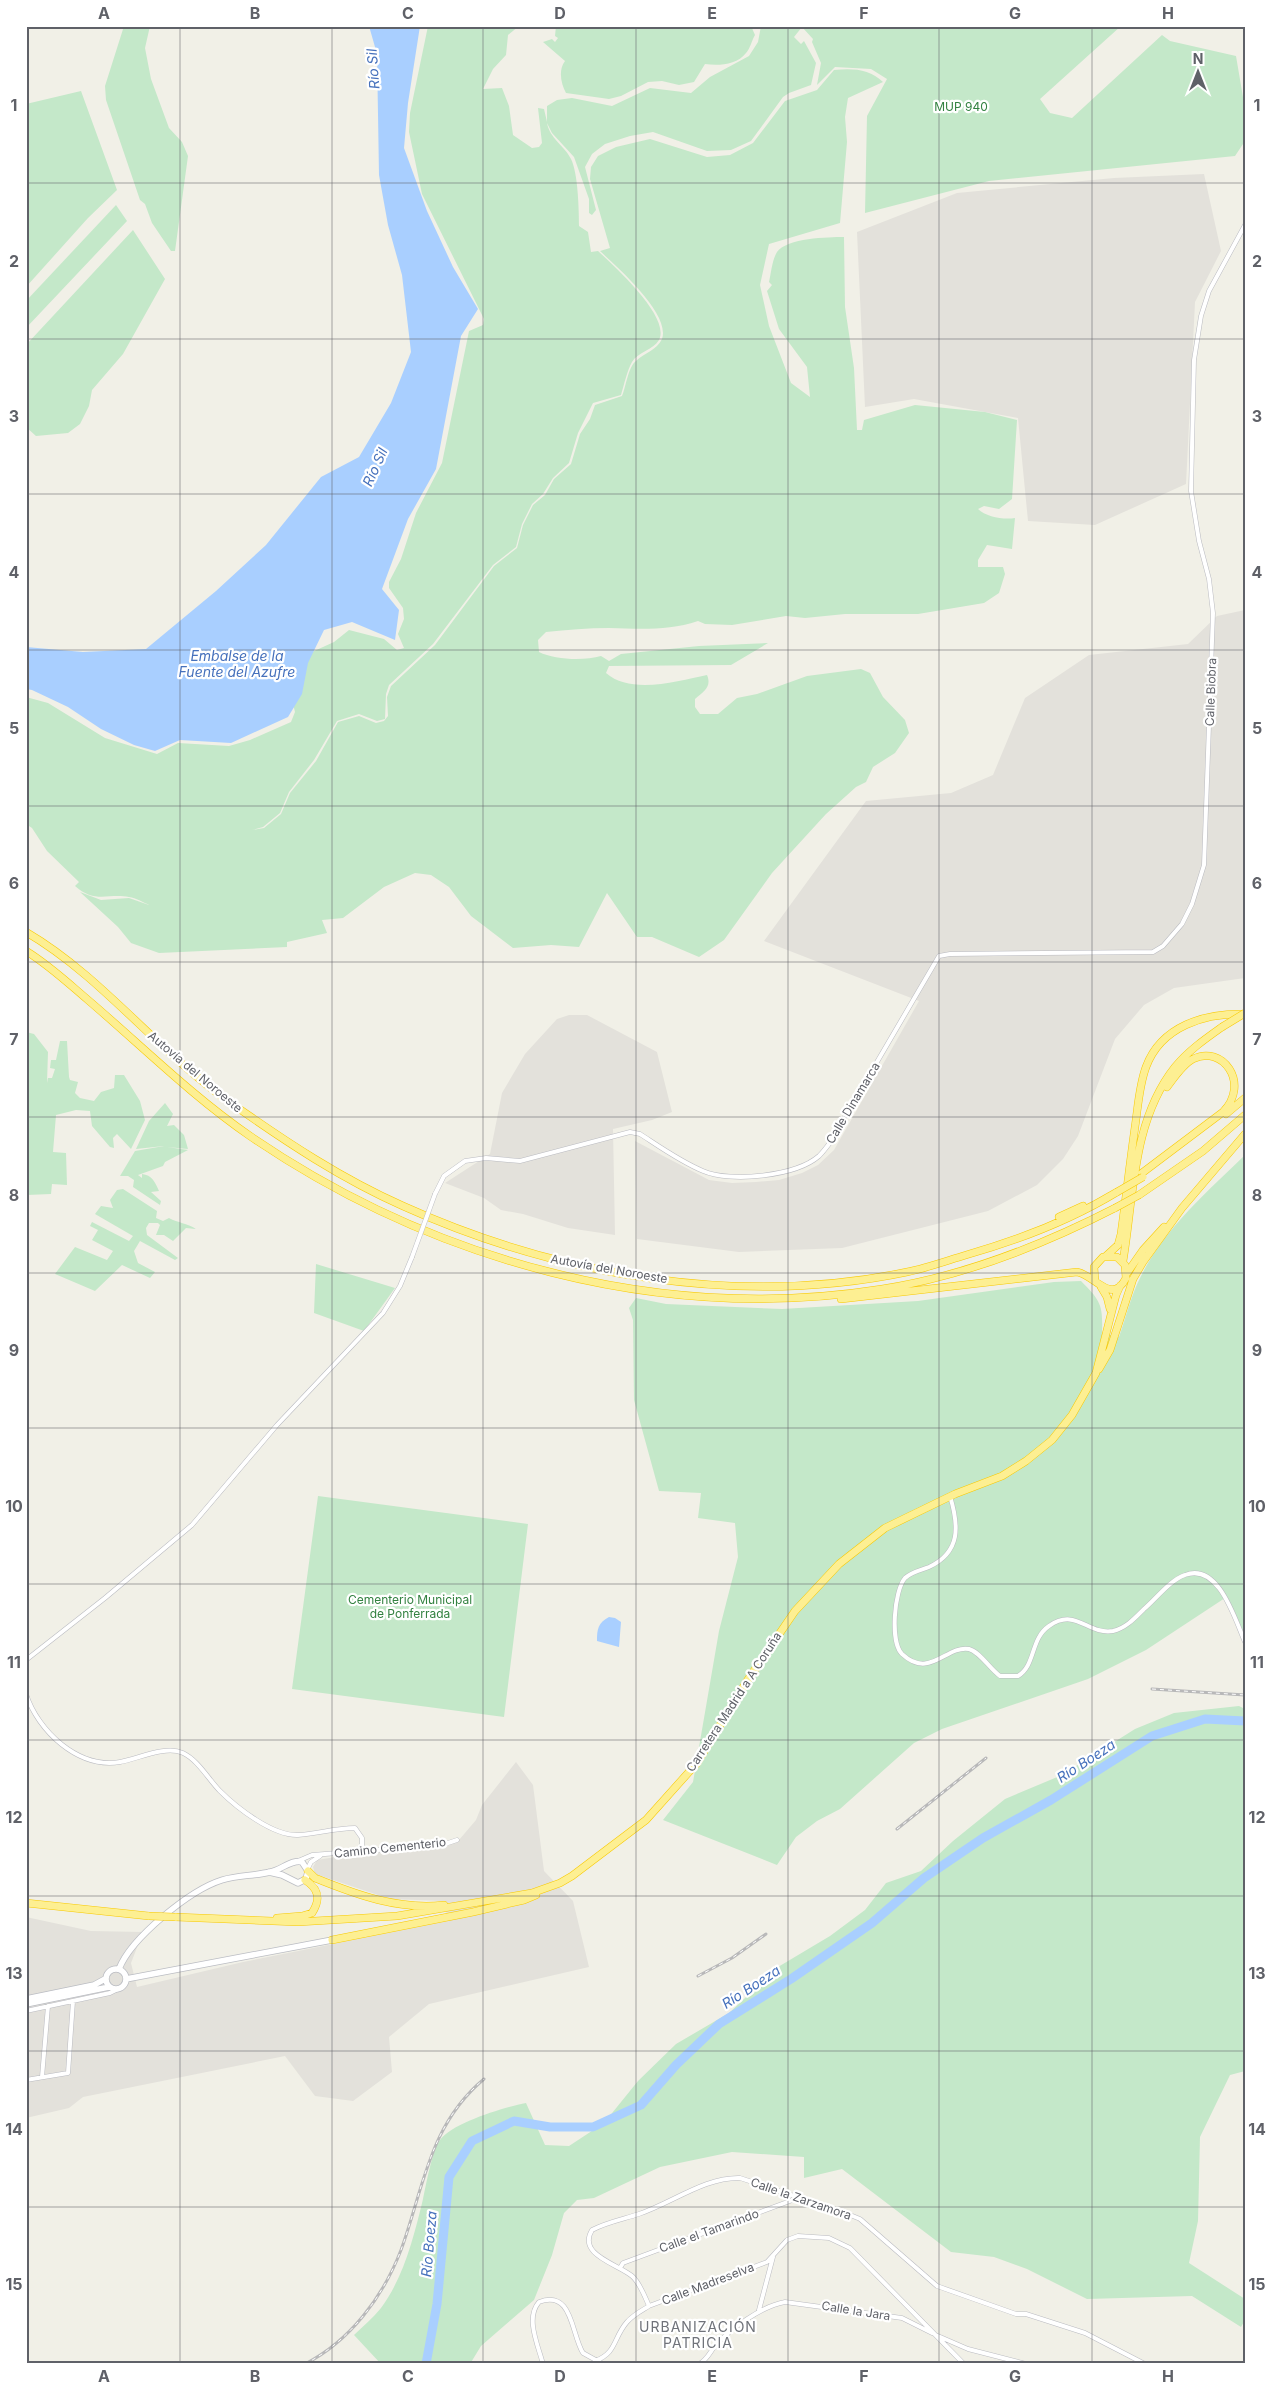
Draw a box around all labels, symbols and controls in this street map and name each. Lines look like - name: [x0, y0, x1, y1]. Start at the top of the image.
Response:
- text: A: [98, 3, 110, 23]
- text: B: [250, 3, 260, 23]
- text: C: [402, 3, 414, 23]
- text: D: [554, 3, 566, 23]
- text: E: [707, 3, 717, 23]
- text: F: [859, 3, 869, 23]
- text: G: [1009, 3, 1021, 23]
- text: H: [1162, 3, 1174, 23]
- water label: Río Sil: [363, 48, 382, 90]
- north arrow: [1174, 48, 1224, 98]
- text: N: [1193, 50, 1203, 67]
- text: 1: [11, 95, 17, 115]
- text: 1: [1254, 95, 1260, 115]
- park label: MUP 940: [934, 99, 988, 114]
- text: 2: [9, 251, 19, 271]
- text: 2: [1252, 251, 1262, 271]
- text: 3: [9, 406, 19, 426]
- text: 3: [1252, 406, 1262, 426]
- water label: Río Sil: [359, 444, 391, 489]
- text: 4: [9, 562, 20, 582]
- text: 4: [1252, 562, 1263, 582]
- water label: Embalse de la Fuente del Azufre: [179, 647, 295, 680]
- street label: Calle Biobra: [1202, 658, 1219, 726]
- text: 5: [9, 718, 19, 738]
- text: 5: [1252, 718, 1262, 738]
- text: 6: [9, 873, 19, 893]
- text: 6: [1252, 873, 1262, 893]
- street label: Autovía del Noroeste: [145, 1028, 246, 1115]
- text: 7: [9, 1029, 19, 1049]
- text: 7: [1252, 1029, 1262, 1049]
- street label: Calle Dinamarca: [822, 1059, 883, 1146]
- text: 8: [9, 1185, 19, 1205]
- text: 8: [1252, 1185, 1262, 1205]
- street label: Autovía del Noroeste: [549, 1251, 669, 1286]
- text: 9: [9, 1340, 19, 1360]
- text: 9: [1252, 1340, 1262, 1360]
- text: 10: [5, 1496, 23, 1516]
- text: 10: [1248, 1496, 1266, 1516]
- park label: Cementerio Municipal de Ponferrada: [348, 1592, 472, 1621]
- street label: Carretera Madrid a A Coruña: [683, 1629, 784, 1774]
- text: 11: [7, 1652, 21, 1672]
- text: 11: [1250, 1652, 1264, 1672]
- water label: Río Boeza: [1053, 1735, 1118, 1786]
- text: 12: [6, 1807, 22, 1827]
- text: 12: [1249, 1807, 1265, 1827]
- street label: Camino Cementerio: [333, 1834, 447, 1861]
- water label: Río Boeza: [718, 1961, 783, 2012]
- text: 13: [5, 1963, 23, 1983]
- text: 13: [1248, 1963, 1266, 1983]
- text: 14: [5, 2119, 23, 2139]
- text: 14: [1248, 2119, 1266, 2139]
- street label: Calle la Zarzamora: [749, 2174, 854, 2223]
- street label: Calle el Tamarindo: [657, 2206, 761, 2256]
- water label: Río Boeza: [417, 2210, 440, 2278]
- street label: Calle Madreselva: [660, 2259, 756, 2308]
- text: 15: [5, 2274, 23, 2294]
- text: 15: [1248, 2274, 1266, 2294]
- street label: Calle la Jara: [821, 2298, 892, 2323]
- district label: URBANIZACIÓN PATRICIA: [639, 2318, 757, 2351]
- text: A: [98, 2366, 110, 2386]
- text: B: [250, 2366, 260, 2386]
- text: C: [402, 2366, 414, 2386]
- text: D: [554, 2366, 566, 2386]
- text: E: [707, 2366, 717, 2386]
- text: F: [859, 2366, 869, 2386]
- text: G: [1009, 2366, 1021, 2386]
- text: H: [1162, 2366, 1174, 2386]

